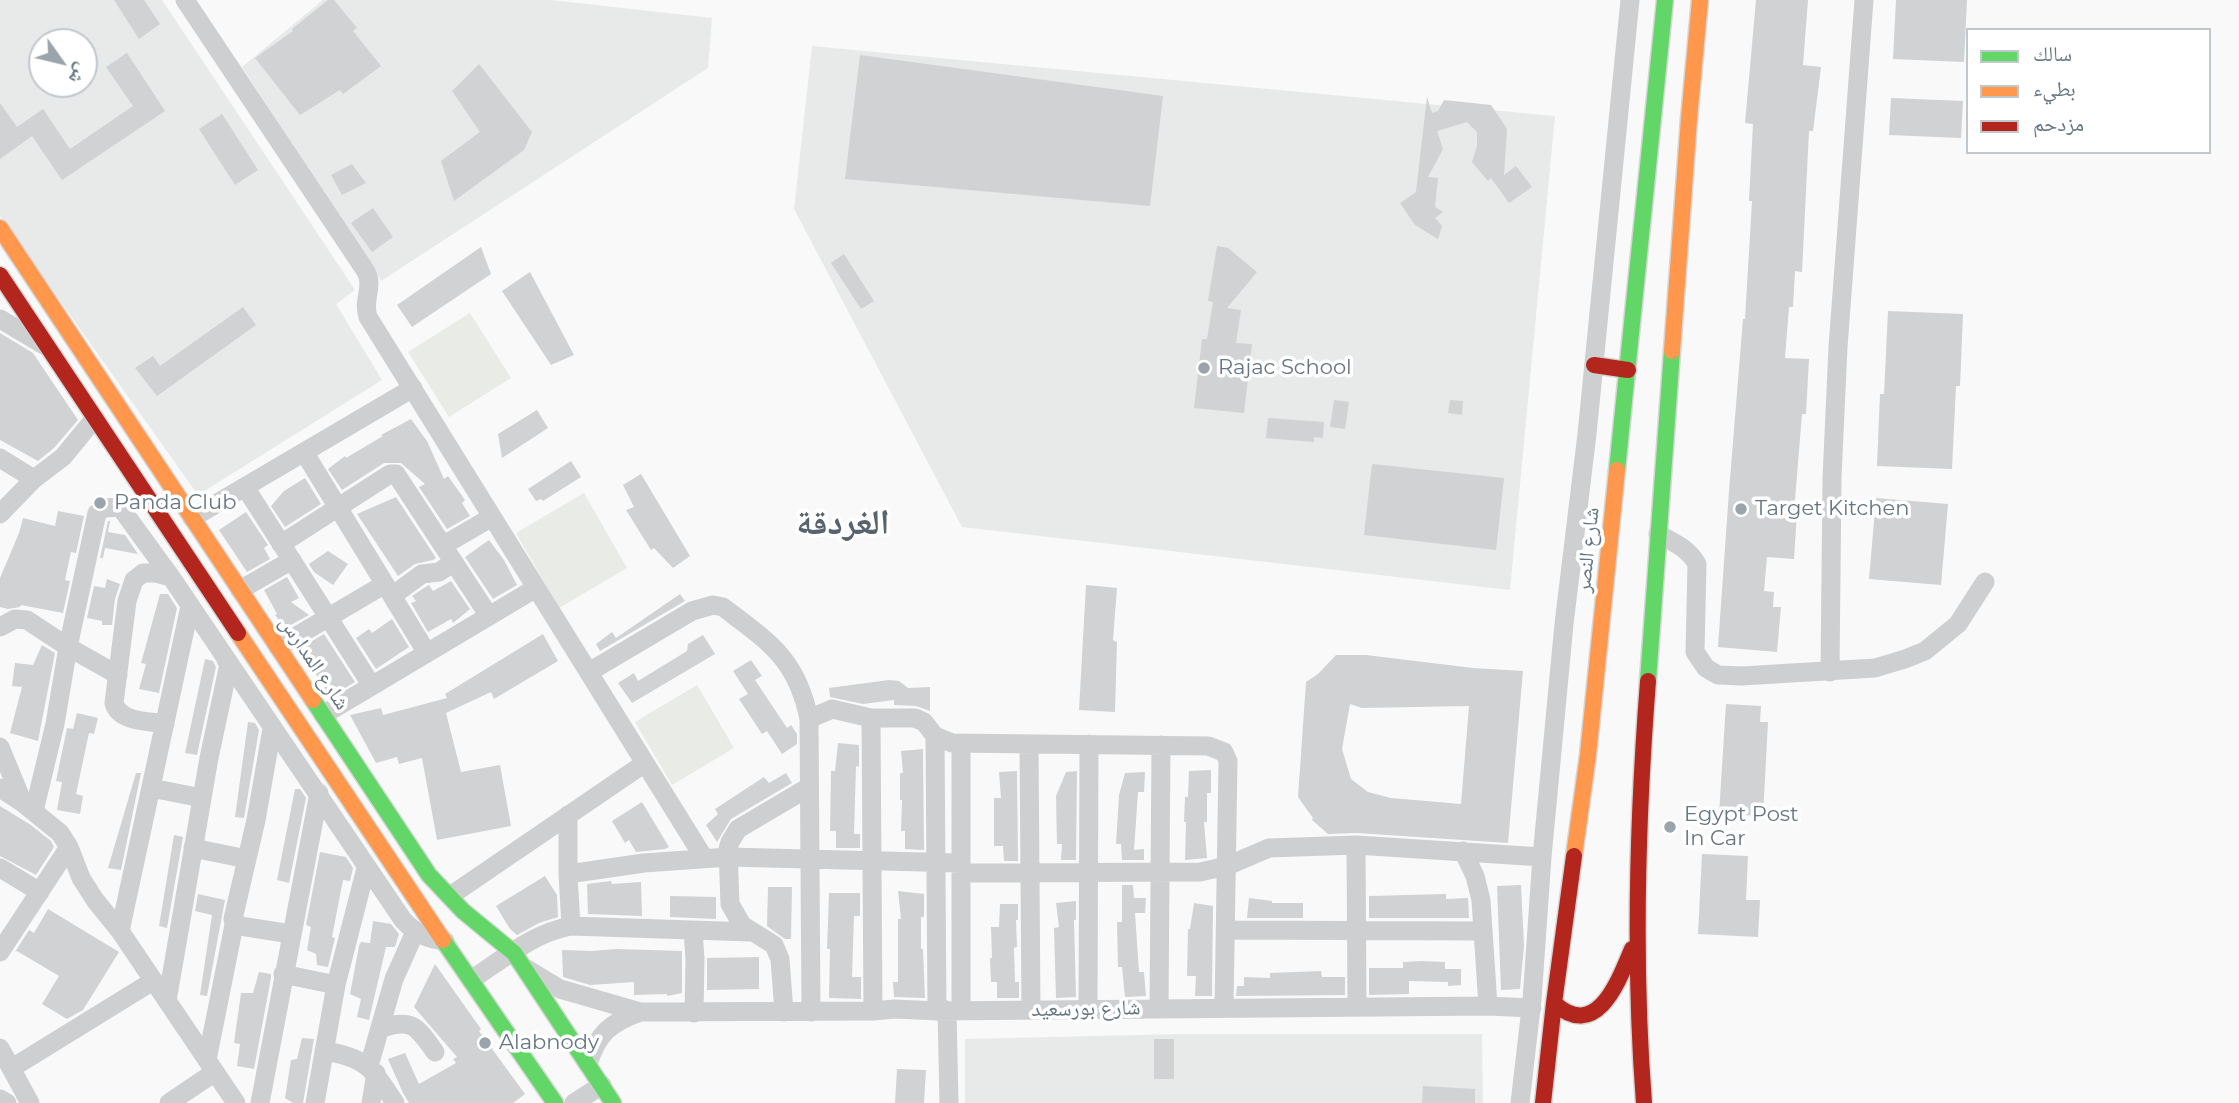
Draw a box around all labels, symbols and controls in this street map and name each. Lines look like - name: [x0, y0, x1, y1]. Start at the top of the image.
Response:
- north arrow: [28, 28, 98, 98]
- legend: [1966, 28, 2211, 154]
- text: سالك: [2033, 41, 2072, 66]
- text: ش: [64, 59, 94, 89]
- text: بطيء: [2033, 76, 2076, 101]
- text: مزدحم: [2033, 111, 2084, 136]
- place label: Rajac School: [1218, 355, 1352, 381]
- marker: Rajac School: [1196, 360, 1212, 376]
- place label: Panda Club: [114, 490, 236, 516]
- marker: Panda Club: [92, 495, 108, 511]
- place label: Target Kitchen: [1755, 496, 1909, 522]
- marker: Target Kitchen: [1733, 501, 1749, 517]
- district label: الغردقة: [796, 503, 890, 545]
- street label: شارع النصر: [1571, 506, 1605, 594]
- street label: شارع المدارس: [273, 611, 355, 715]
- place label: Egypt Post In Car: [1684, 802, 1799, 852]
- marker: Egypt Post In Car: [1662, 819, 1678, 835]
- street label: شارع بورسعيد: [1031, 995, 1141, 1023]
- place label: Alabnody: [499, 1030, 599, 1056]
- marker: Alabnody: [477, 1035, 493, 1051]

